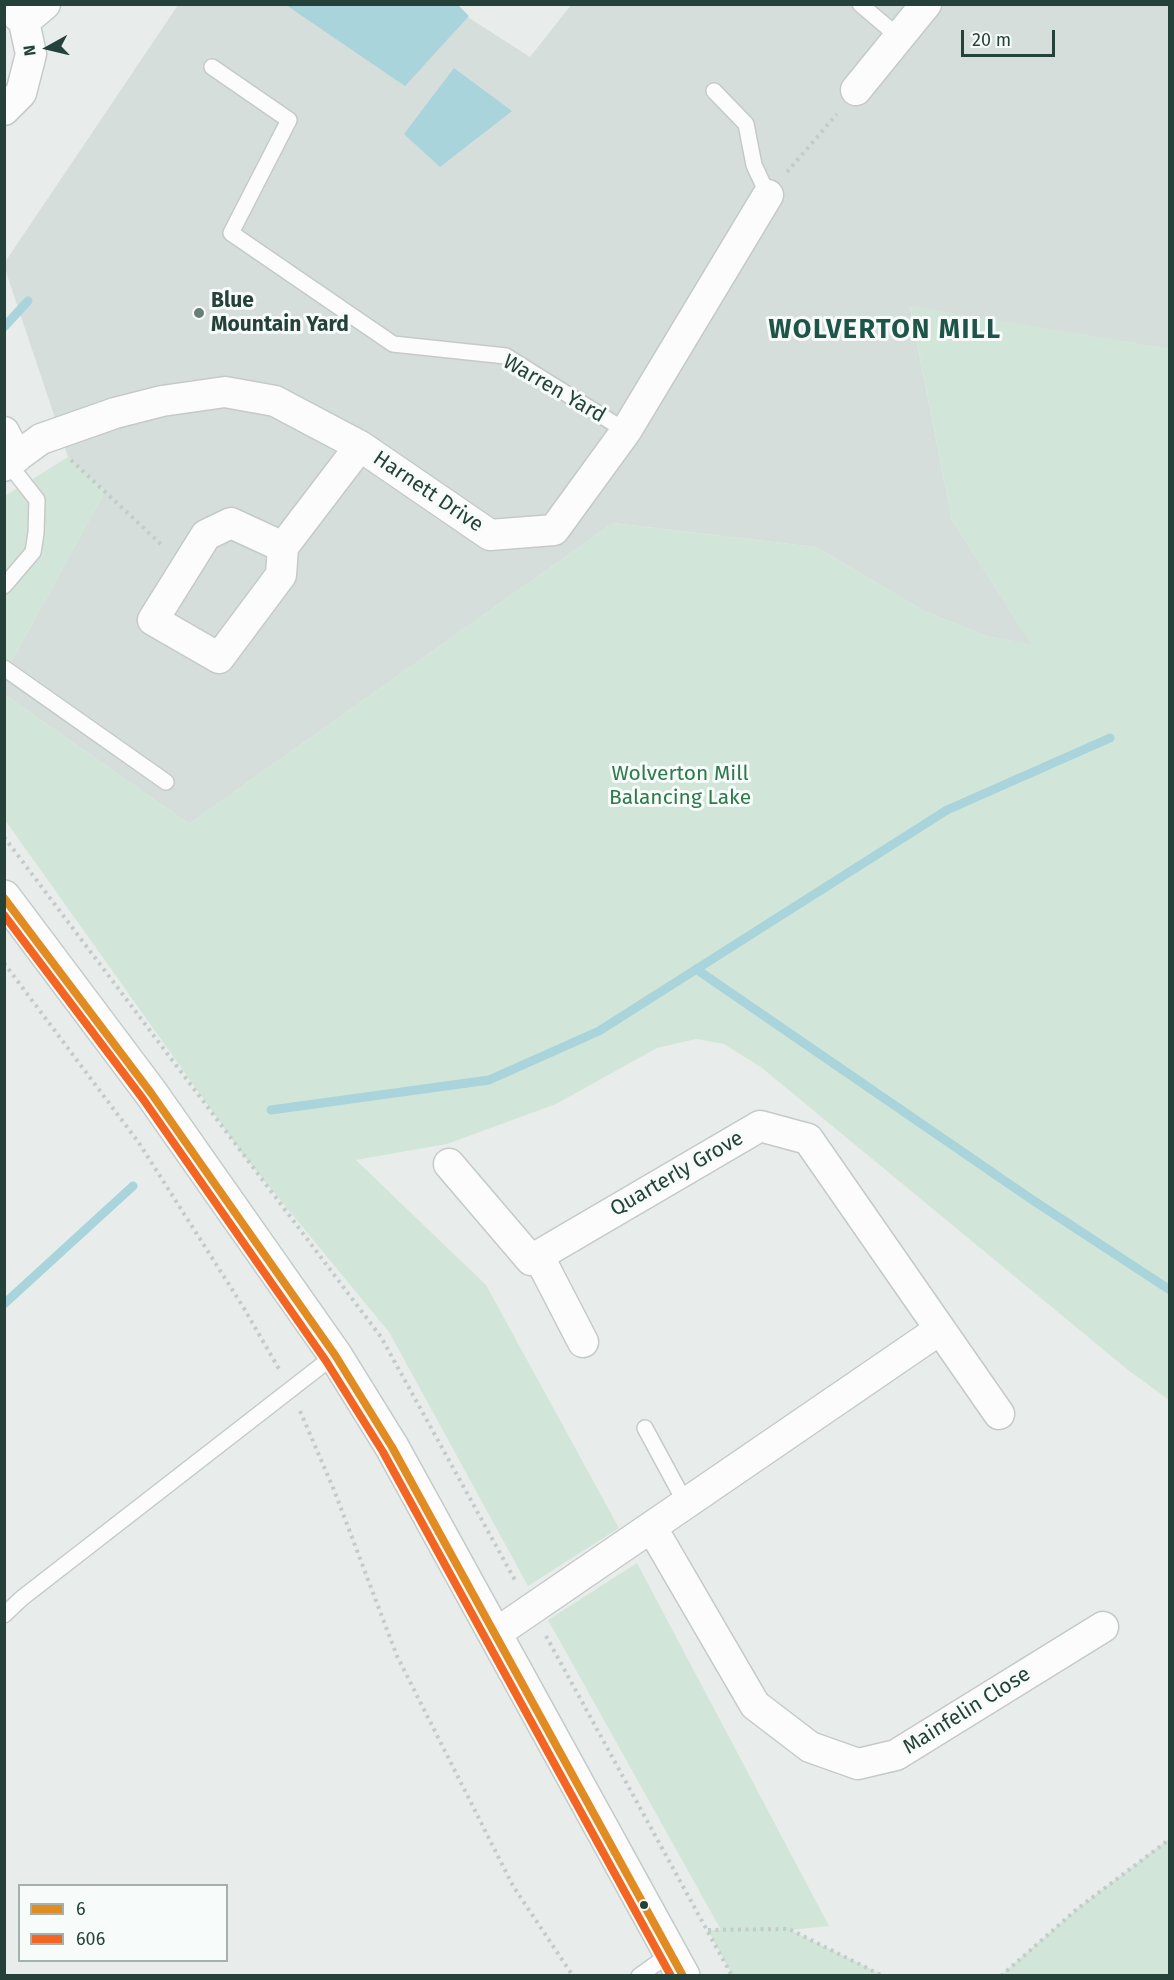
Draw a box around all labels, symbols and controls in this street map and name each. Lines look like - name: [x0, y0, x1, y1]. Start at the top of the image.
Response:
- north arrow: [18, 18, 78, 78]
- scale bar: [964, 18, 1058, 56]
- text: 20 m: [972, 29, 1011, 51]
- text: N: [20, 44, 40, 57]
- place label: Blue Mountain Yard: [211, 288, 349, 338]
- marker: Blue Mountain Yard: [192, 306, 206, 320]
- district label: WOLVERTON MILL: [768, 314, 1002, 346]
- street label: Warren Yard: [498, 349, 610, 429]
- street label: Harnett Drive: [368, 446, 488, 538]
- park label: Wolverton Mill Balancing Lake: [609, 761, 751, 811]
- street label: Quarterly Grove: [606, 1126, 748, 1222]
- street label: Mainfelin Close: [899, 1662, 1035, 1760]
- legend: [18, 1884, 228, 1962]
- text: 6: [76, 1898, 86, 1920]
- unlabelled marker: [638, 1899, 650, 1911]
- text: 606: [76, 1928, 105, 1950]

